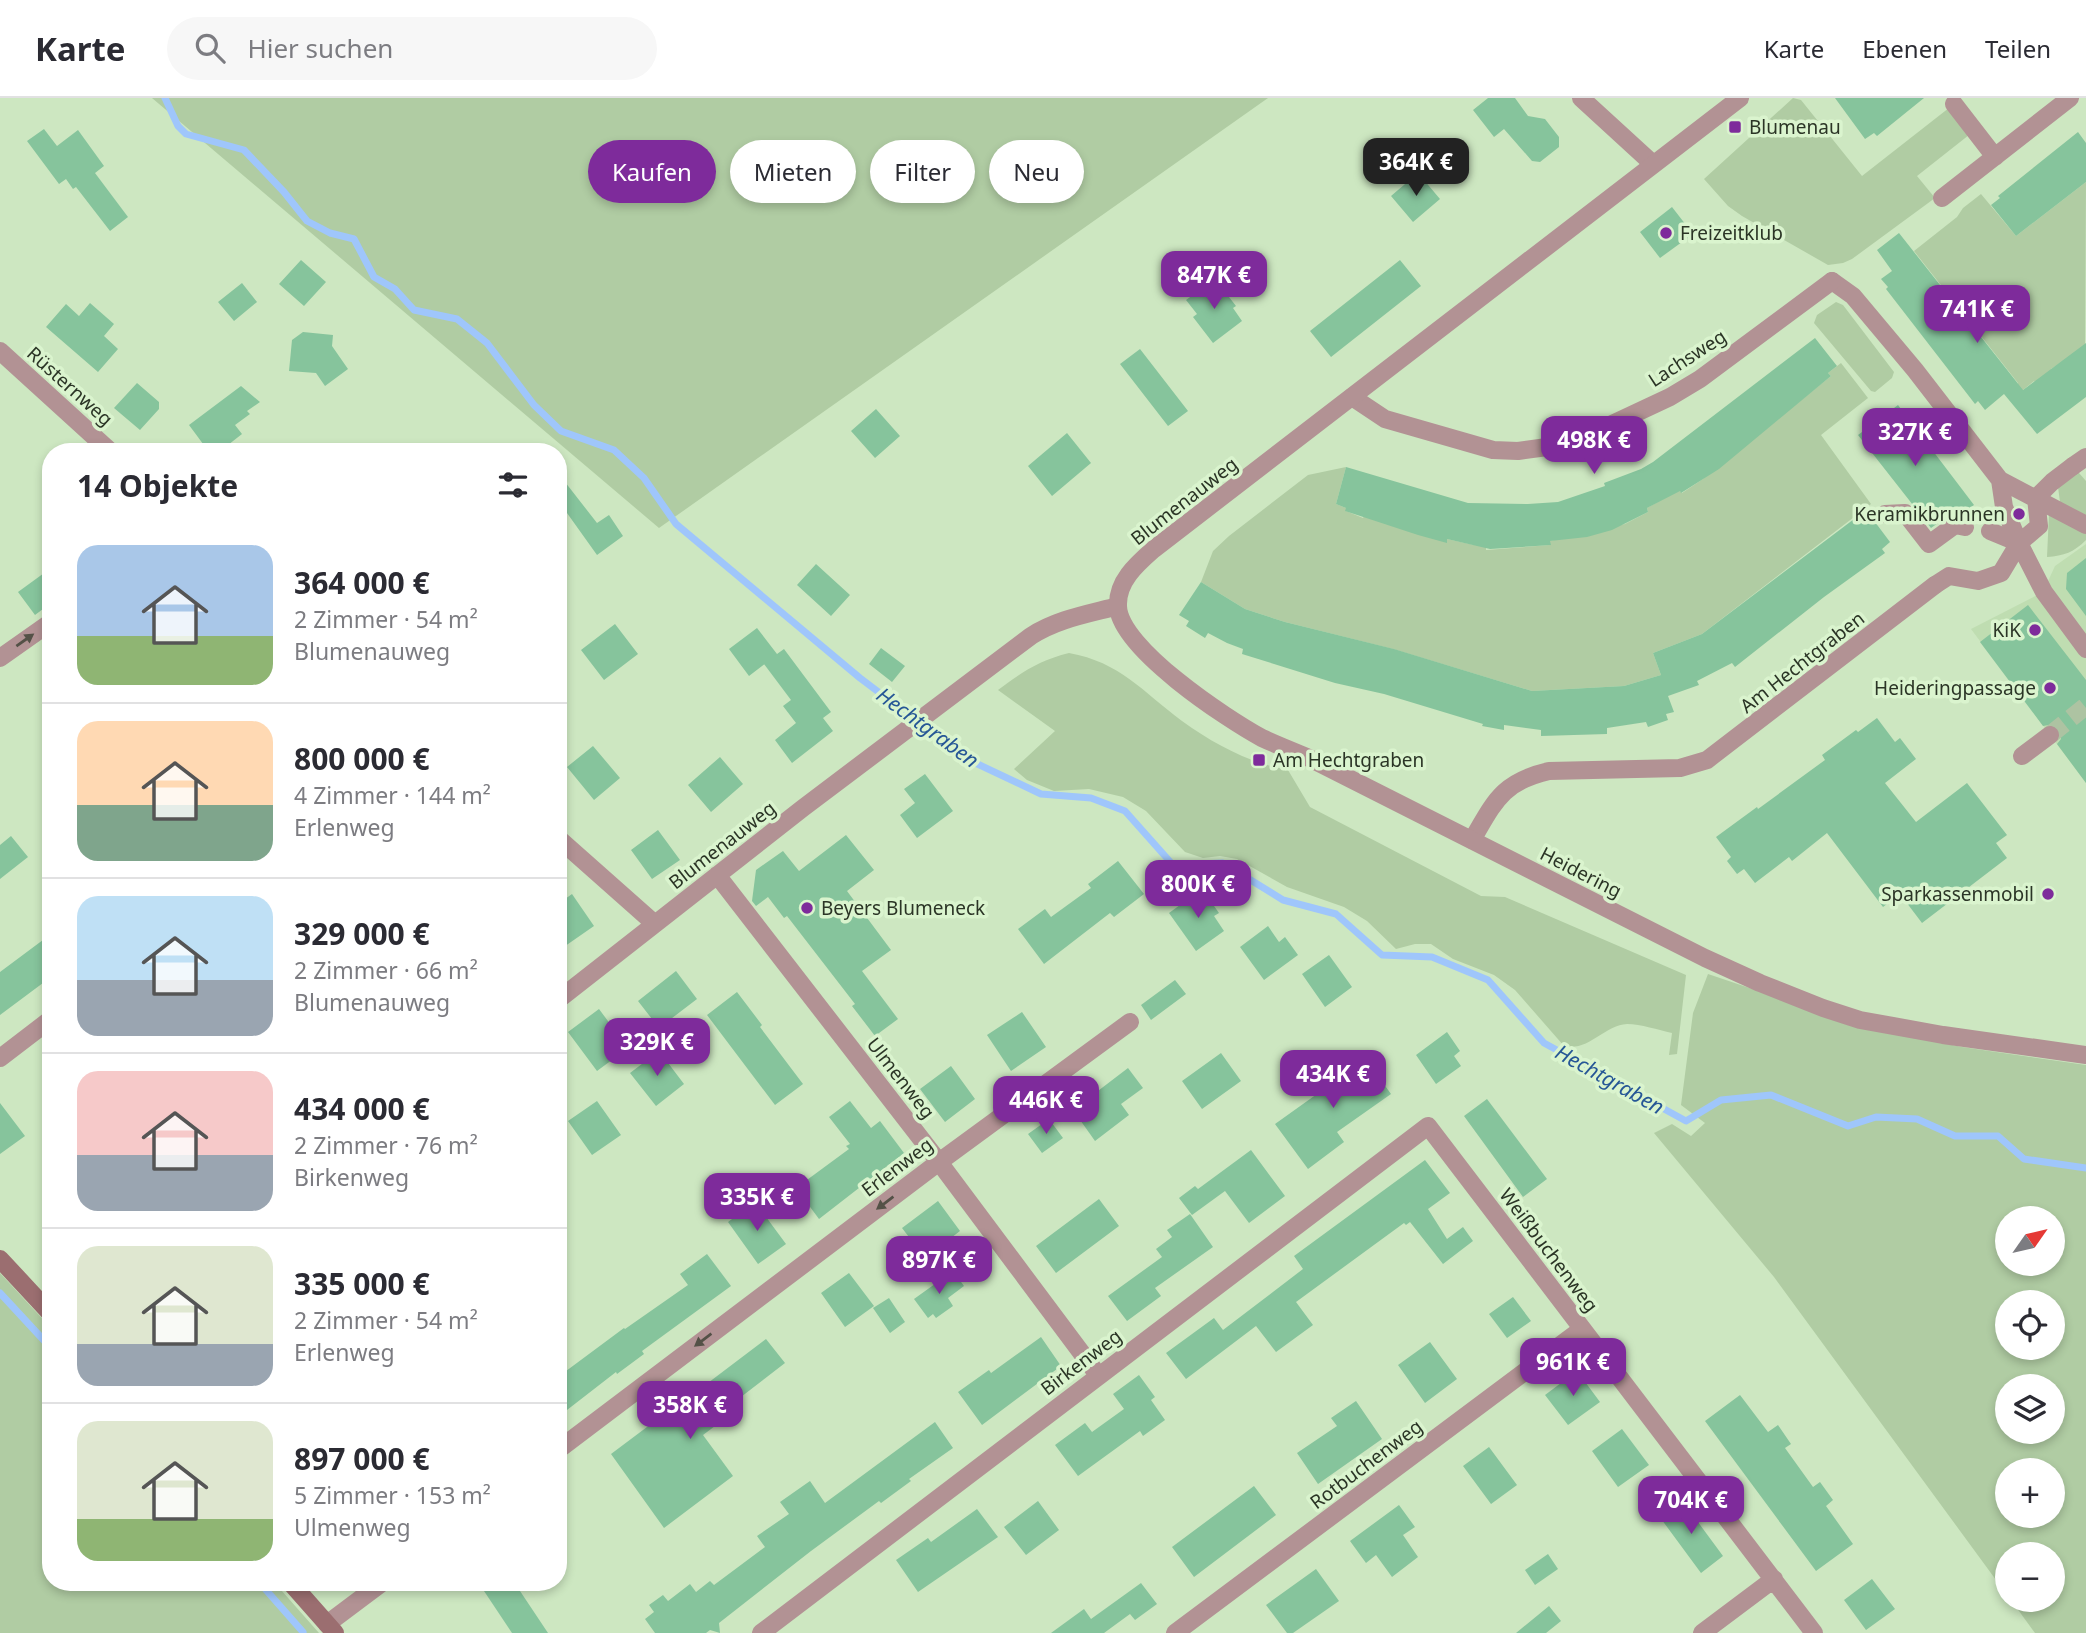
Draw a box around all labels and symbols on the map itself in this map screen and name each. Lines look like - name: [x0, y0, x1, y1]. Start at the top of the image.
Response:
- place label: Blumenau: [1749, 114, 1841, 140]
- marker: Blumenau: [1727, 119, 1743, 135]
- pin: 364K €: [1359, 139, 1473, 198]
- place label: Freizeitklub: [1680, 220, 1783, 246]
- marker: Freizeitklub: [1658, 225, 1674, 241]
- pin: 847K €: [1157, 252, 1271, 311]
- pin: 741K €: [1920, 286, 2034, 345]
- street label: Lachsweg: [1643, 323, 1731, 393]
- street label: Rüsternweg: [21, 340, 119, 432]
- pin: 327K €: [1858, 408, 1972, 468]
- pin: 498K €: [1537, 416, 1651, 476]
- street label: Blumenauweg: [1125, 451, 1243, 551]
- place label: Keramikbrunnen: [1854, 501, 2005, 527]
- marker: Keramikbrunnen: [2011, 506, 2027, 522]
- street label: Am Hechtgraben: [1734, 605, 1870, 719]
- place label: KiK: [1993, 617, 2021, 643]
- marker: KiK: [2027, 622, 2043, 638]
- one-way arrow: [16, 634, 35, 647]
- place label: Heideringpassage: [1874, 675, 2036, 701]
- water label: Hechtgraben: [871, 680, 985, 774]
- marker: Heideringpassage: [2042, 680, 2058, 696]
- place label: Am Hechtgraben: [1273, 747, 1424, 773]
- marker: Am Hechtgraben: [1251, 752, 1267, 768]
- street label: Blumenauweg: [663, 795, 781, 895]
- street label: Heidering: [1536, 840, 1626, 904]
- pin: 800K €: [1141, 860, 1255, 920]
- place label: Sparkassenmobil: [1881, 881, 2034, 907]
- marker: Sparkassenmobil: [2040, 886, 2056, 902]
- place label: Beyers Blumeneck: [821, 895, 985, 921]
- marker: Beyers Blumeneck: [799, 900, 815, 916]
- pin: 329K €: [600, 1018, 714, 1078]
- street label: Ulmenweg: [861, 1032, 941, 1124]
- water label: Hechtgraben: [1551, 1038, 1669, 1120]
- pin: 434K €: [1276, 1051, 1390, 1110]
- pin: 446K €: [989, 1076, 1103, 1136]
- street label: Erlenweg: [856, 1132, 938, 1202]
- pin: 335K €: [700, 1174, 814, 1233]
- street label: Weißbuchenweg: [1494, 1183, 1604, 1317]
- one-way arrow: [876, 1196, 894, 1210]
- north arrow: [1995, 1206, 2065, 1276]
- pin: 897K €: [882, 1236, 996, 1296]
- street label: Birkenweg: [1035, 1323, 1127, 1401]
- one-way arrow: [695, 1333, 713, 1348]
- pin: 961K €: [1516, 1338, 1630, 1398]
- pin: 358K €: [633, 1382, 747, 1441]
- street label: Rotbuchenweg: [1305, 1413, 1427, 1515]
- pin: 704K €: [1634, 1476, 1748, 1536]

